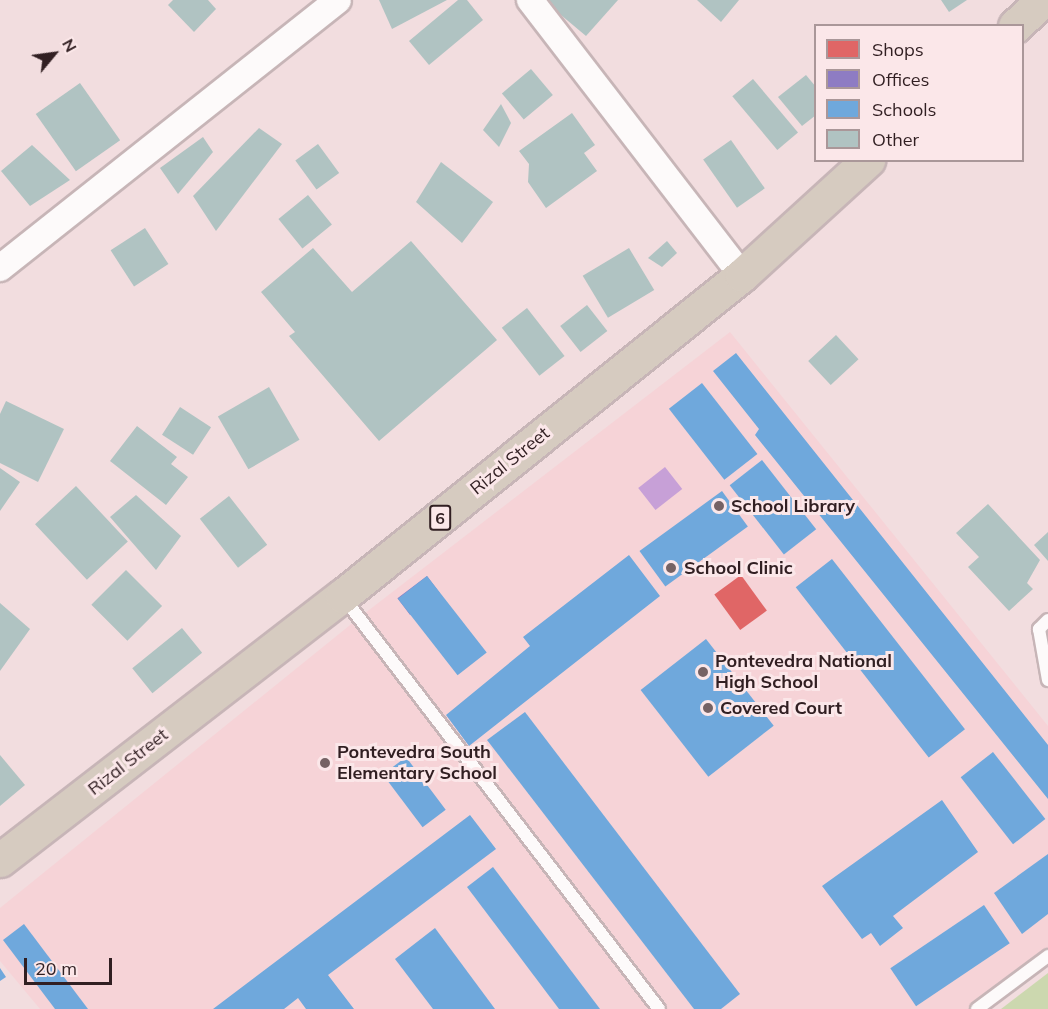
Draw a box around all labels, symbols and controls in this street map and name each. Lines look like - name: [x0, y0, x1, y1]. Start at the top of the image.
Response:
- north arrow: [24, 24, 84, 84]
- legend: [814, 24, 1024, 162]
- text: N: [58, 35, 81, 55]
- text: Shops: [872, 38, 924, 61]
- text: Offices: [872, 68, 929, 91]
- text: Schools: [872, 98, 936, 121]
- text: Other: [872, 128, 919, 151]
- street label: Rizal Street: [466, 423, 554, 499]
- place label: School Library: [731, 495, 855, 517]
- marker: School Library: [712, 499, 726, 513]
- road number: 6: [428, 505, 452, 531]
- place label: School Clinic: [684, 557, 793, 579]
- marker: School Clinic: [662, 559, 680, 577]
- place label: Pontevedra National High School: [715, 651, 892, 694]
- marker: Pontevedra National High School: [696, 665, 710, 679]
- place label: Covered Court: [720, 697, 842, 719]
- marker: Covered Court: [701, 701, 715, 715]
- street label: Rizal Street: [84, 724, 172, 800]
- place label: Pontevedra South Elementary School: [337, 742, 497, 784]
- marker: Pontevedra South Elementary School: [318, 756, 332, 770]
- scale bar: [27, 946, 116, 984]
- text: 20 m: [35, 957, 77, 980]

